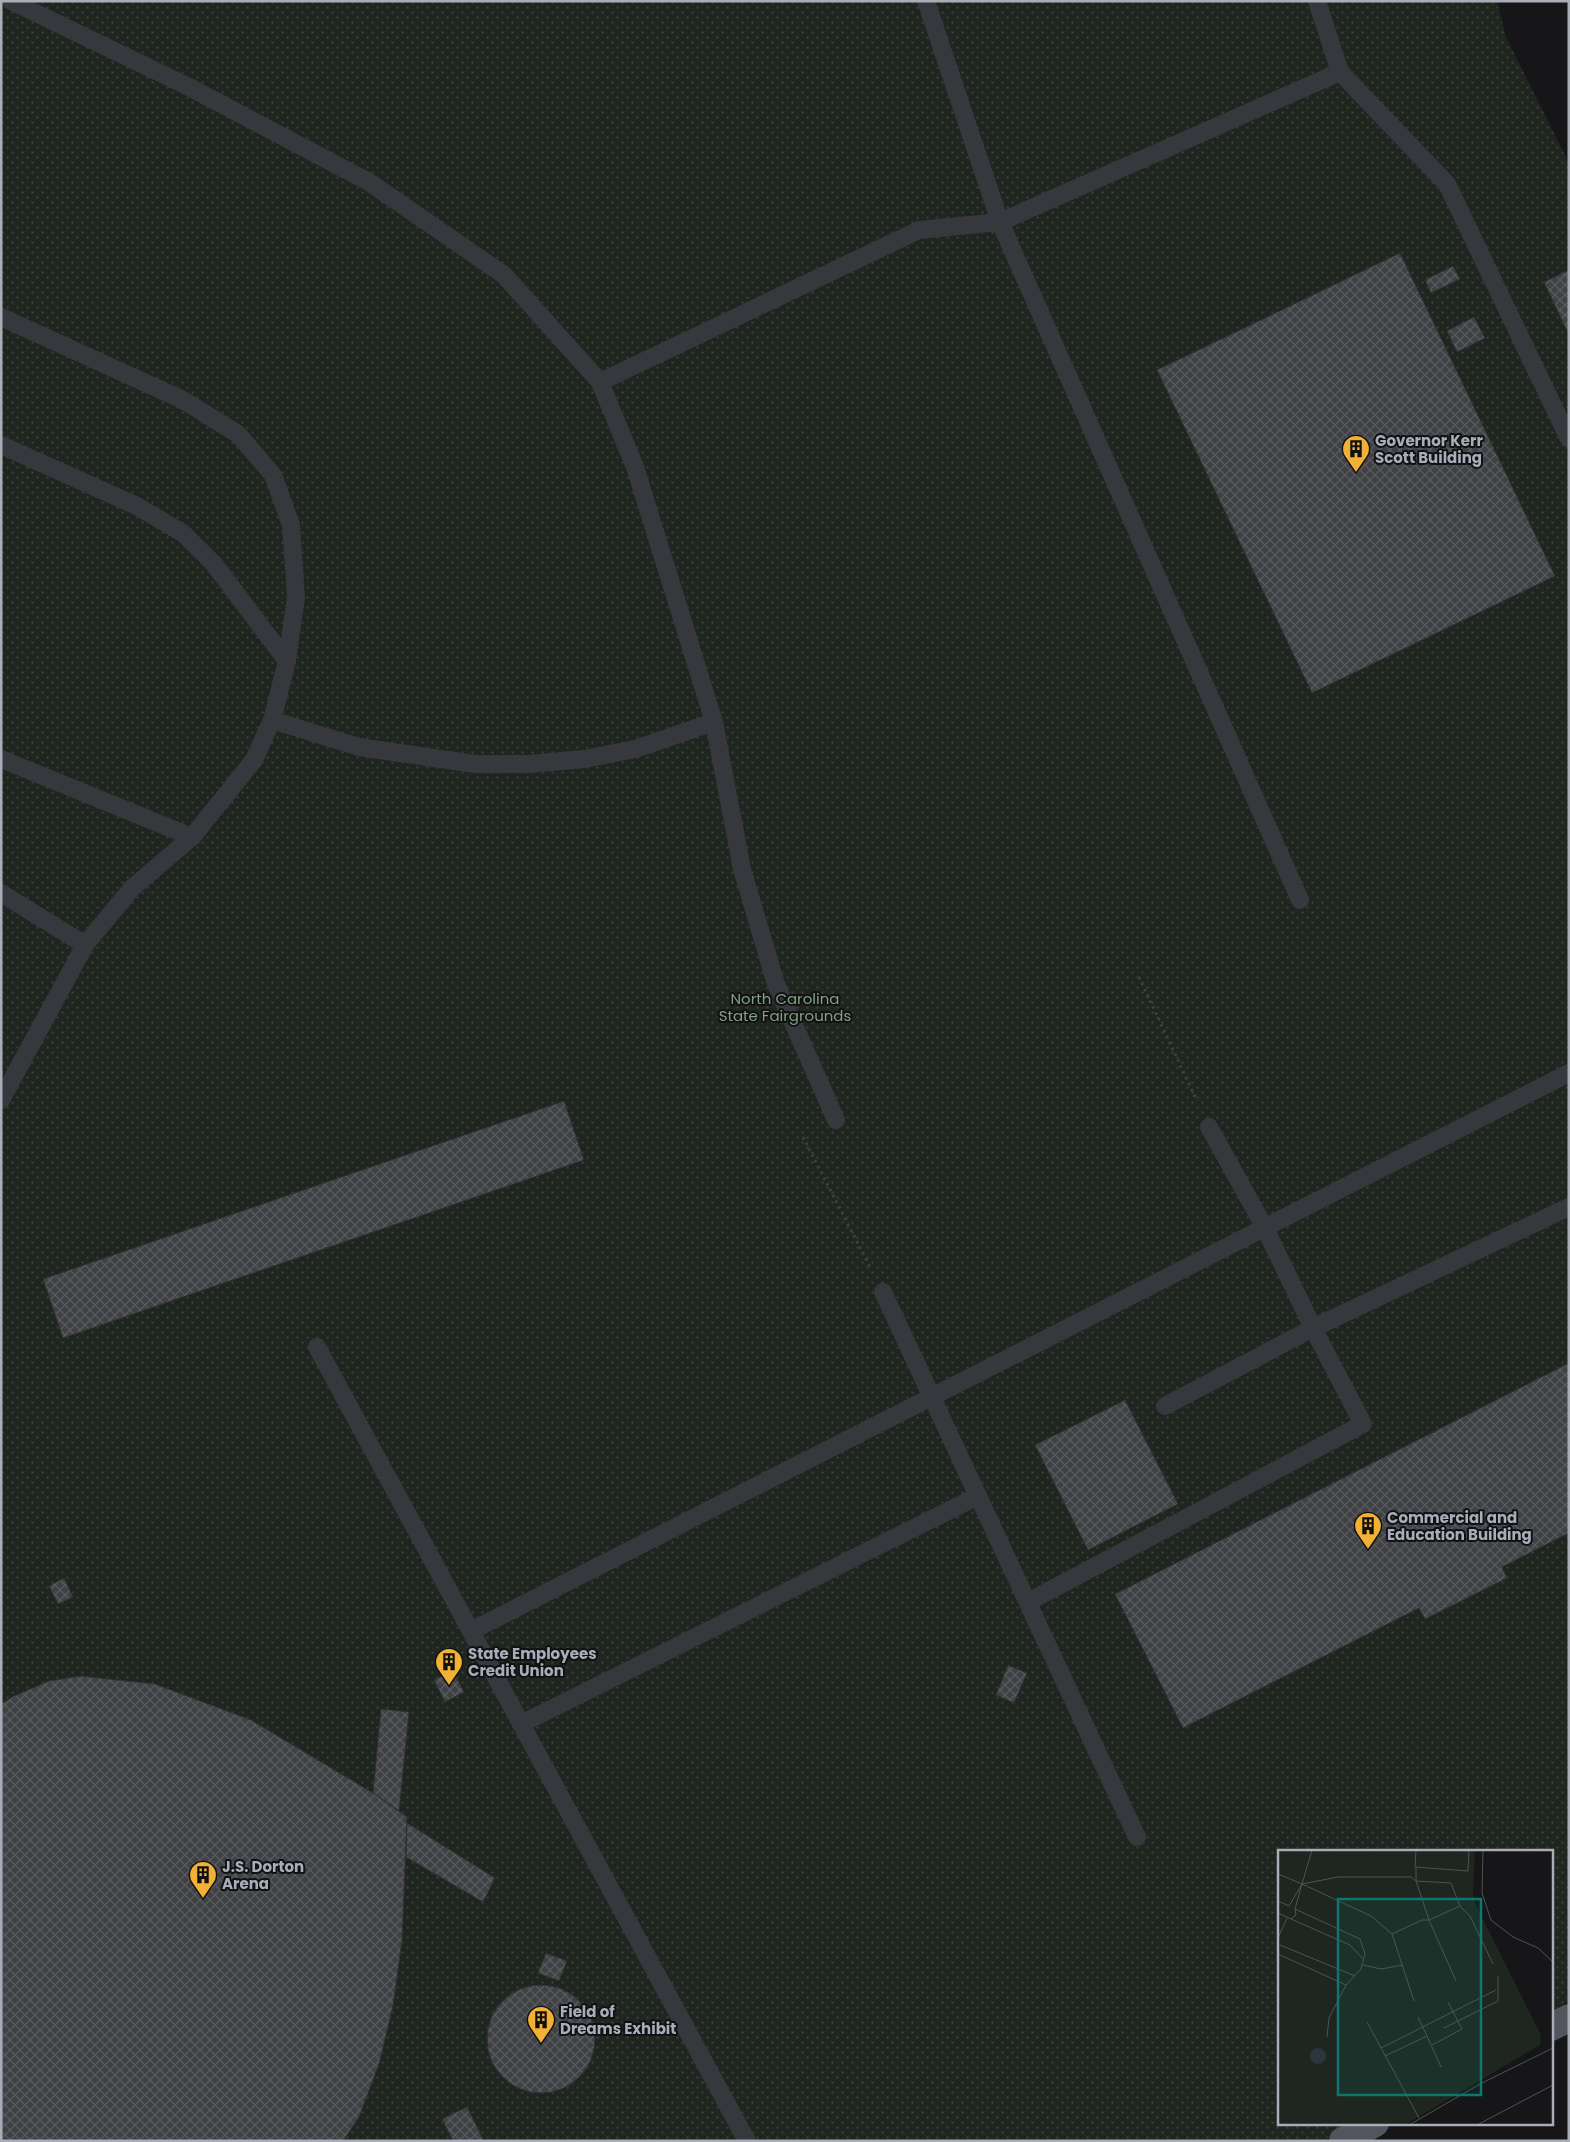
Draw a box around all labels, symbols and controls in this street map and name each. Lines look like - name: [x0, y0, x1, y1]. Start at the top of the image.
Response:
- place label: Governor Kerr Scott Building: [1375, 430, 1483, 468]
- building icon: Governor Kerr Scott Building: [1341, 434, 1371, 473]
- park label: North Carolina State Fairgrounds: [719, 988, 851, 1026]
- place label: Commercial and Education Building: [1387, 1507, 1532, 1545]
- building icon: Commercial and Education Building: [1353, 1511, 1383, 1550]
- place label: State Employees Credit Union: [468, 1643, 597, 1681]
- building icon: State Employees Credit Union: [434, 1647, 464, 1686]
- inset map: [1278, 1850, 1552, 2124]
- place label: J.S. Dorton Arena: [222, 1856, 304, 1894]
- building icon: J.S. Dorton Arena: [188, 1860, 218, 1899]
- place label: Field of Dreams Exhibit: [560, 2001, 676, 2039]
- building icon: Field of Dreams Exhibit: [526, 2005, 556, 2044]

